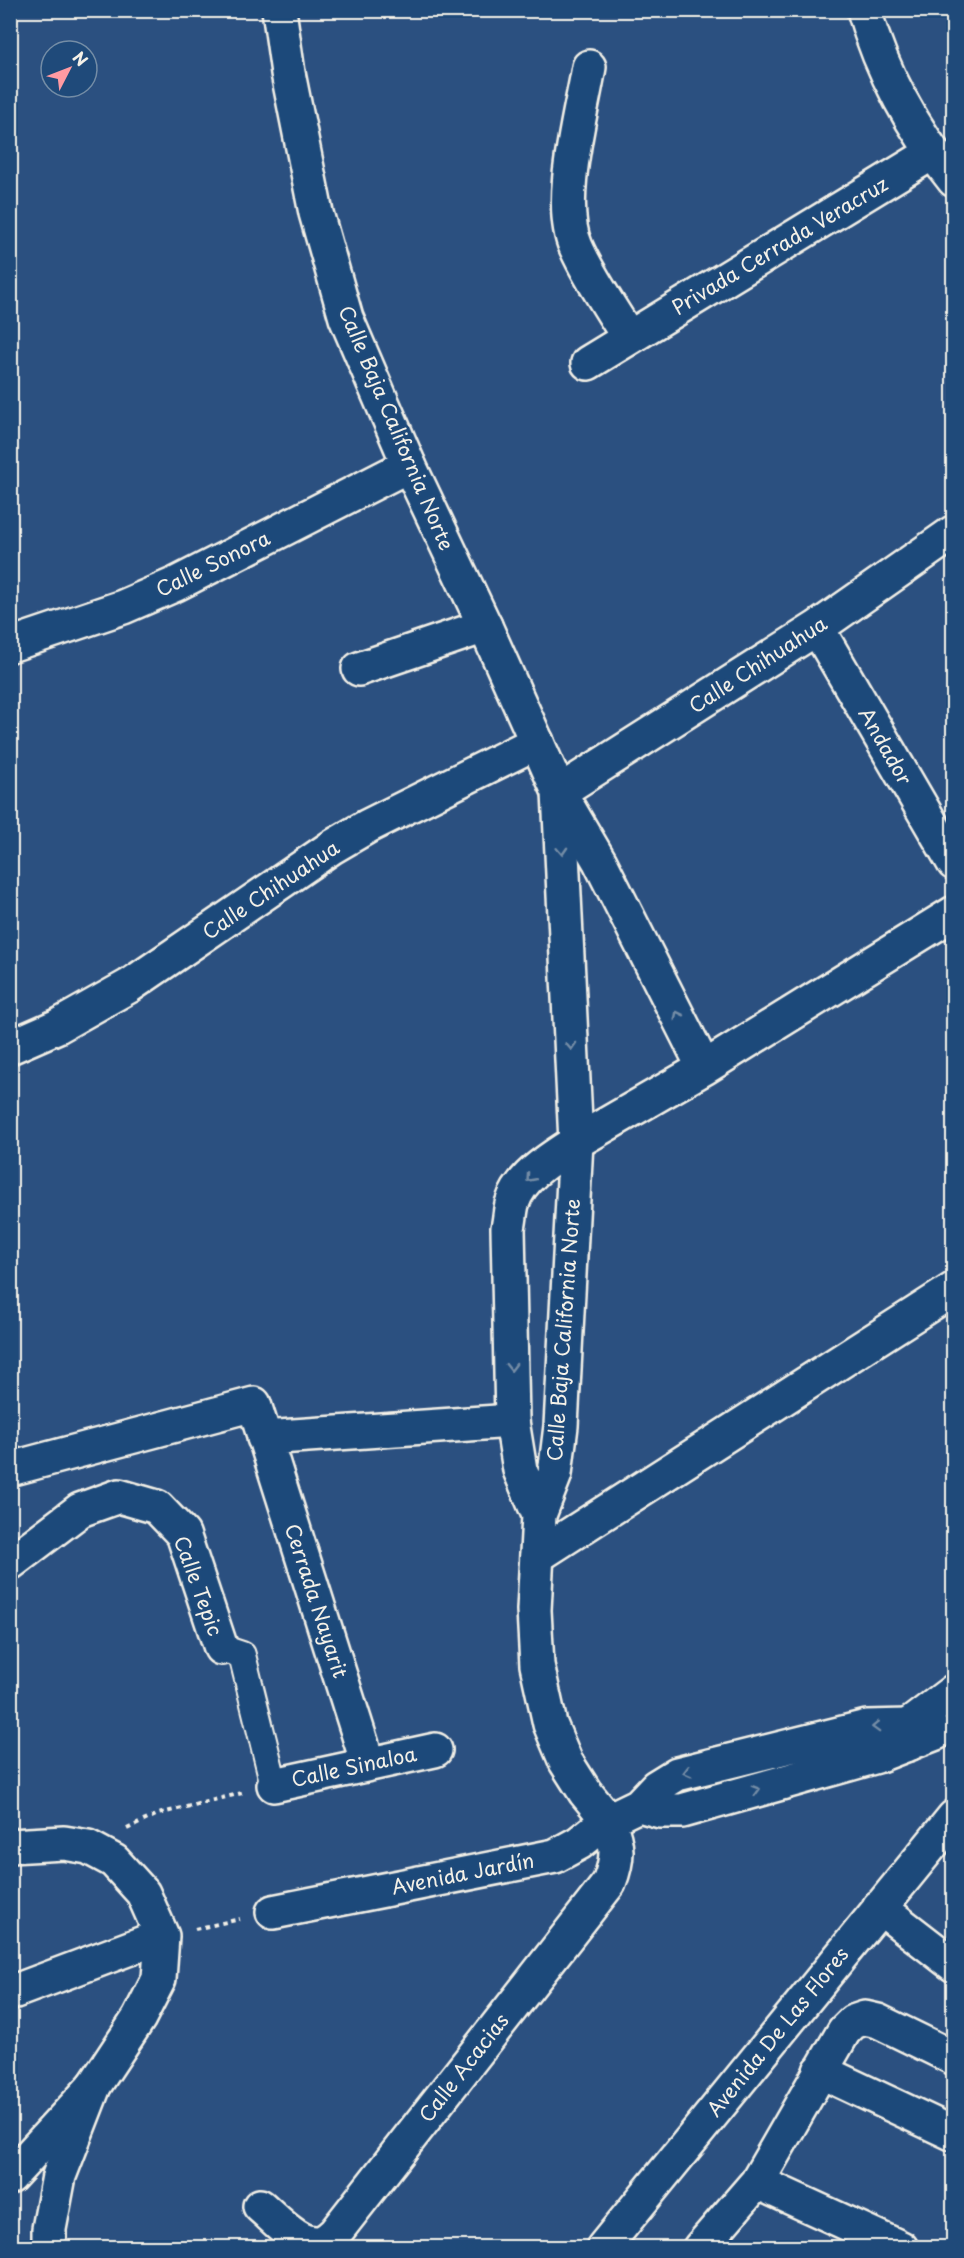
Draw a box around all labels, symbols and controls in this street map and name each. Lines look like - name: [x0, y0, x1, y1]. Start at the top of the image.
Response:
- north arrow: [39, 39, 99, 99]
- text: N: [68, 46, 94, 71]
- street label: Privada Cerrada Veracruz: [666, 169, 893, 322]
- street label: Calle Baja California Norte: [332, 301, 462, 555]
- street label: Calle Sonora: [150, 522, 275, 604]
- street label: Calle Chihuahua: [682, 608, 833, 720]
- street label: Andador: [852, 701, 921, 791]
- street label: Calle Chihuahua: [196, 832, 345, 946]
- one-way arrow: [556, 846, 569, 855]
- one-way arrow: [674, 1011, 685, 1022]
- one-way arrow: [565, 1041, 578, 1050]
- one-way arrow: [526, 1171, 537, 1182]
- street label: Calle Baja California Norte: [539, 1198, 587, 1462]
- one-way arrow: [504, 1362, 517, 1371]
- street label: Cerrada Nayarit: [278, 1520, 356, 1682]
- street label: Calle Tepic: [167, 1531, 231, 1640]
- one-way arrow: [872, 1720, 881, 1733]
- street label: Calle Sinaloa: [288, 1738, 420, 1794]
- one-way arrow: [682, 1764, 692, 1777]
- one-way arrow: [750, 1785, 761, 1797]
- street label: Avenida Jardín: [389, 1844, 537, 1902]
- street label: Avenida De Las Flores: [699, 1940, 855, 2123]
- street label: Calle Acacias: [411, 2006, 515, 2128]

